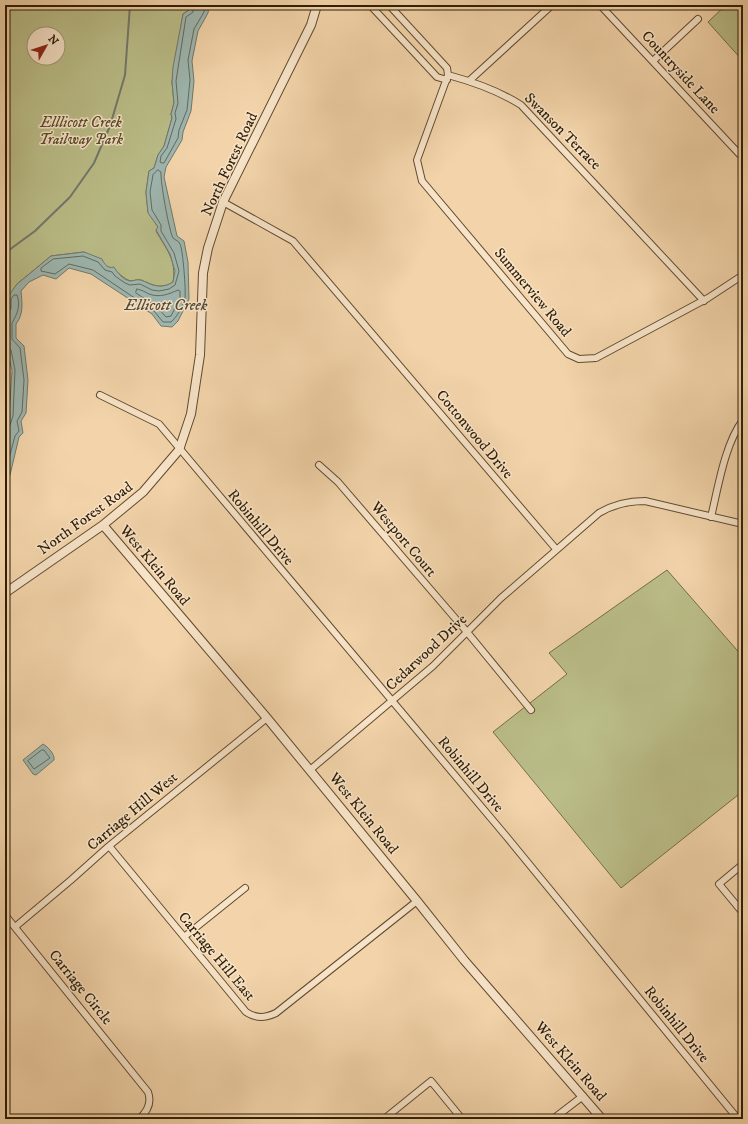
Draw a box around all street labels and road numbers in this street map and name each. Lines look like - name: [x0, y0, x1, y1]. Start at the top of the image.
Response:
- street label: Countryside Lane: [637, 27, 724, 118]
- street label: Swanson Terrace: [520, 89, 605, 174]
- street label: North Forest Road: [197, 109, 262, 219]
- street label: Summerview Road: [490, 244, 576, 341]
- street label: Cottonwood Drive: [432, 386, 517, 483]
- street label: North Forest Road: [34, 477, 137, 559]
- street label: Robinhill Drive: [223, 485, 298, 569]
- street label: Westport Court: [366, 497, 441, 581]
- street label: West Klein Road: [115, 520, 194, 610]
- street label: Cedarwood Drive: [382, 610, 471, 695]
- street label: Robinhill Drive: [433, 732, 508, 816]
- street label: Carriage Hill West: [83, 768, 182, 855]
- street label: West Klein Road: [324, 768, 403, 858]
- street label: Carriage Hill East: [174, 908, 259, 1005]
- street label: Carriage Circle: [45, 946, 117, 1029]
- street label: Robinhill Drive: [640, 982, 713, 1067]
- street label: West Klein Road: [530, 1017, 611, 1105]

